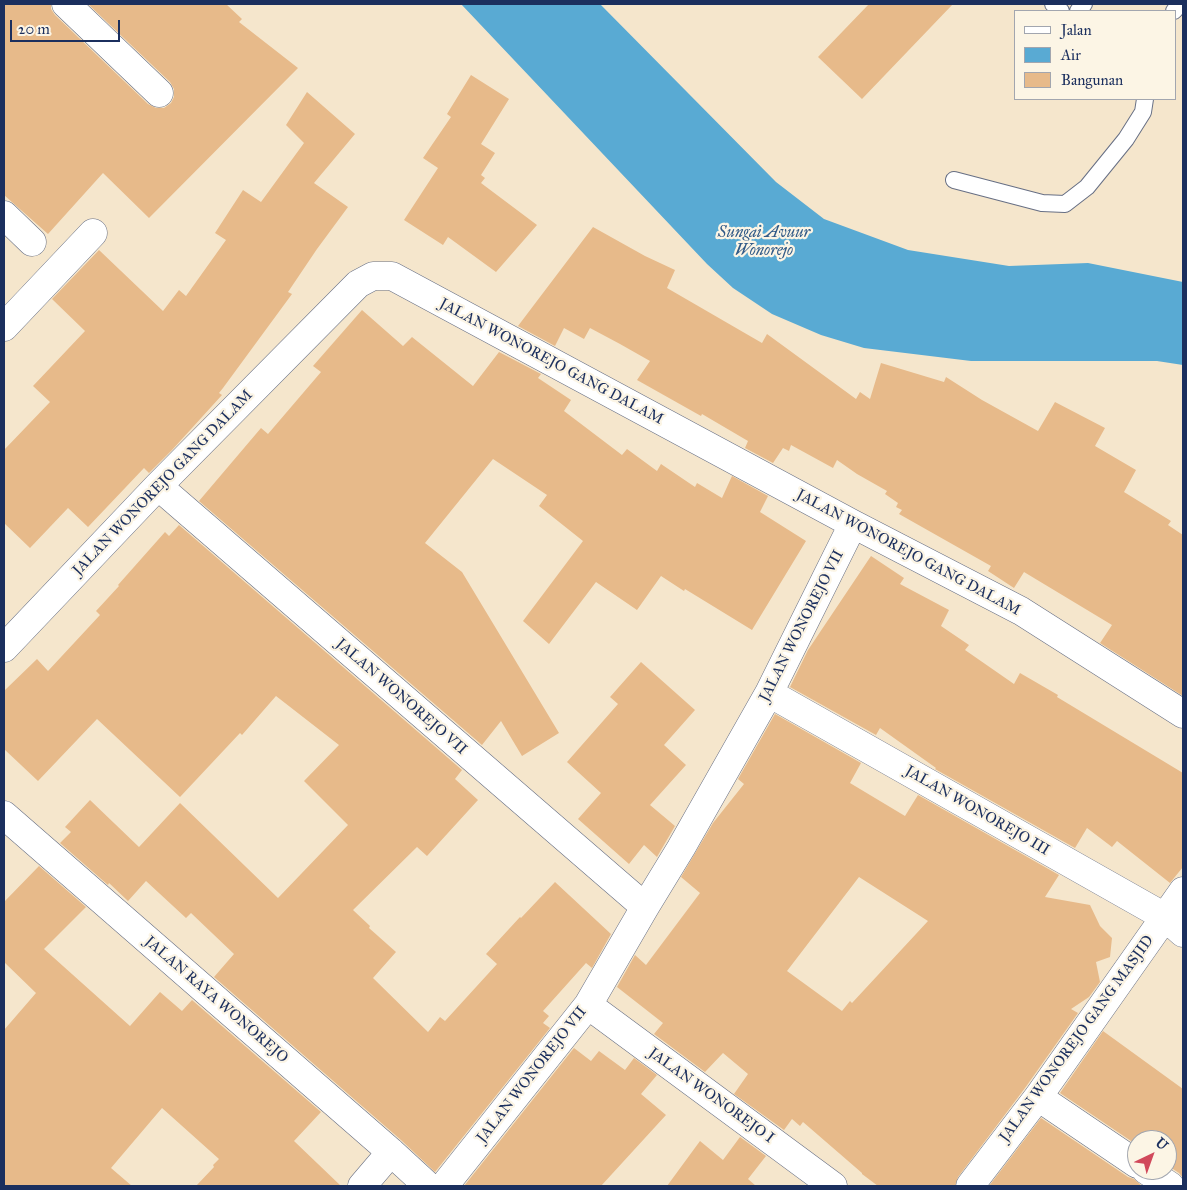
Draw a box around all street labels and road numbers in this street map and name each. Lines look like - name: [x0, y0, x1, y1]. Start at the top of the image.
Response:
- street label: JALAN WONOREJO GANG DALAM: [436, 295, 666, 429]
- street label: JALAN WONOREJO GANG DALAM: [69, 386, 257, 580]
- street label: JALAN WONOREJO GANG DALAM: [793, 486, 1023, 620]
- street label: JALAN WONOREJO VII: [756, 547, 848, 705]
- street label: JALAN WONOREJO VII: [332, 635, 470, 759]
- street label: JALAN WONOREJO III: [902, 762, 1052, 860]
- street label: JALAN WONOREJO GANG MASJID: [996, 932, 1158, 1146]
- street label: JALAN RAYA WONOREJO: [141, 933, 291, 1067]
- street label: JALAN WONOREJO VII: [473, 1003, 591, 1147]
- street label: JALAN WONOREJO I: [645, 1044, 777, 1148]

